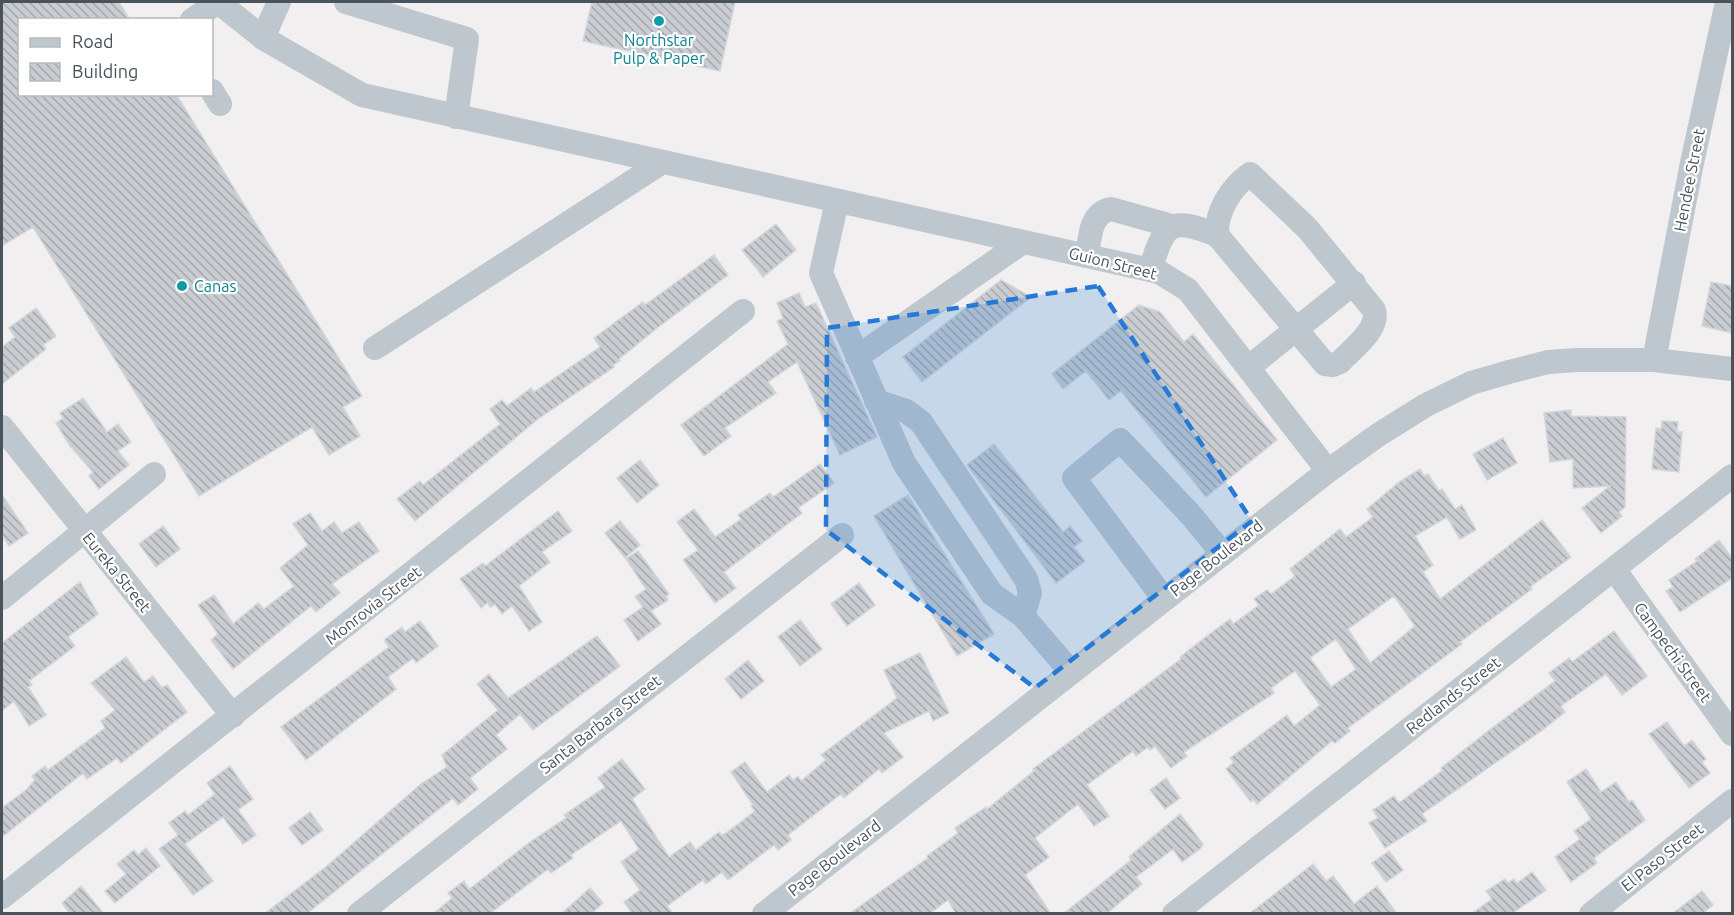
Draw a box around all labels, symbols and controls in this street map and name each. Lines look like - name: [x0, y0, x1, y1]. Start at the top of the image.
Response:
- marker: Northstar Pulp & Paper: [652, 14, 666, 28]
- legend: [18, 18, 213, 96]
- text: Road: [72, 31, 114, 51]
- place label: Northstar Pulp & Paper: [613, 31, 705, 67]
- text: Building: [72, 61, 138, 81]
- street label: Hendee Street: [1670, 126, 1708, 233]
- street label: Guion Street: [1067, 243, 1160, 283]
- place label: Canas: [194, 277, 236, 295]
- marker: Canas: [175, 279, 189, 293]
- street label: Page Boulevard: [1166, 516, 1266, 600]
- street label: Eureka Street: [79, 528, 155, 616]
- street label: Monrovia Street: [322, 562, 425, 648]
- street label: Campechi Street: [1631, 599, 1716, 706]
- street label: Redlands Street: [1402, 652, 1504, 737]
- street label: Santa Barbara Street: [536, 671, 665, 777]
- street label: Page Boulevard: [784, 816, 884, 900]
- street label: El Paso Street: [1617, 819, 1707, 895]

